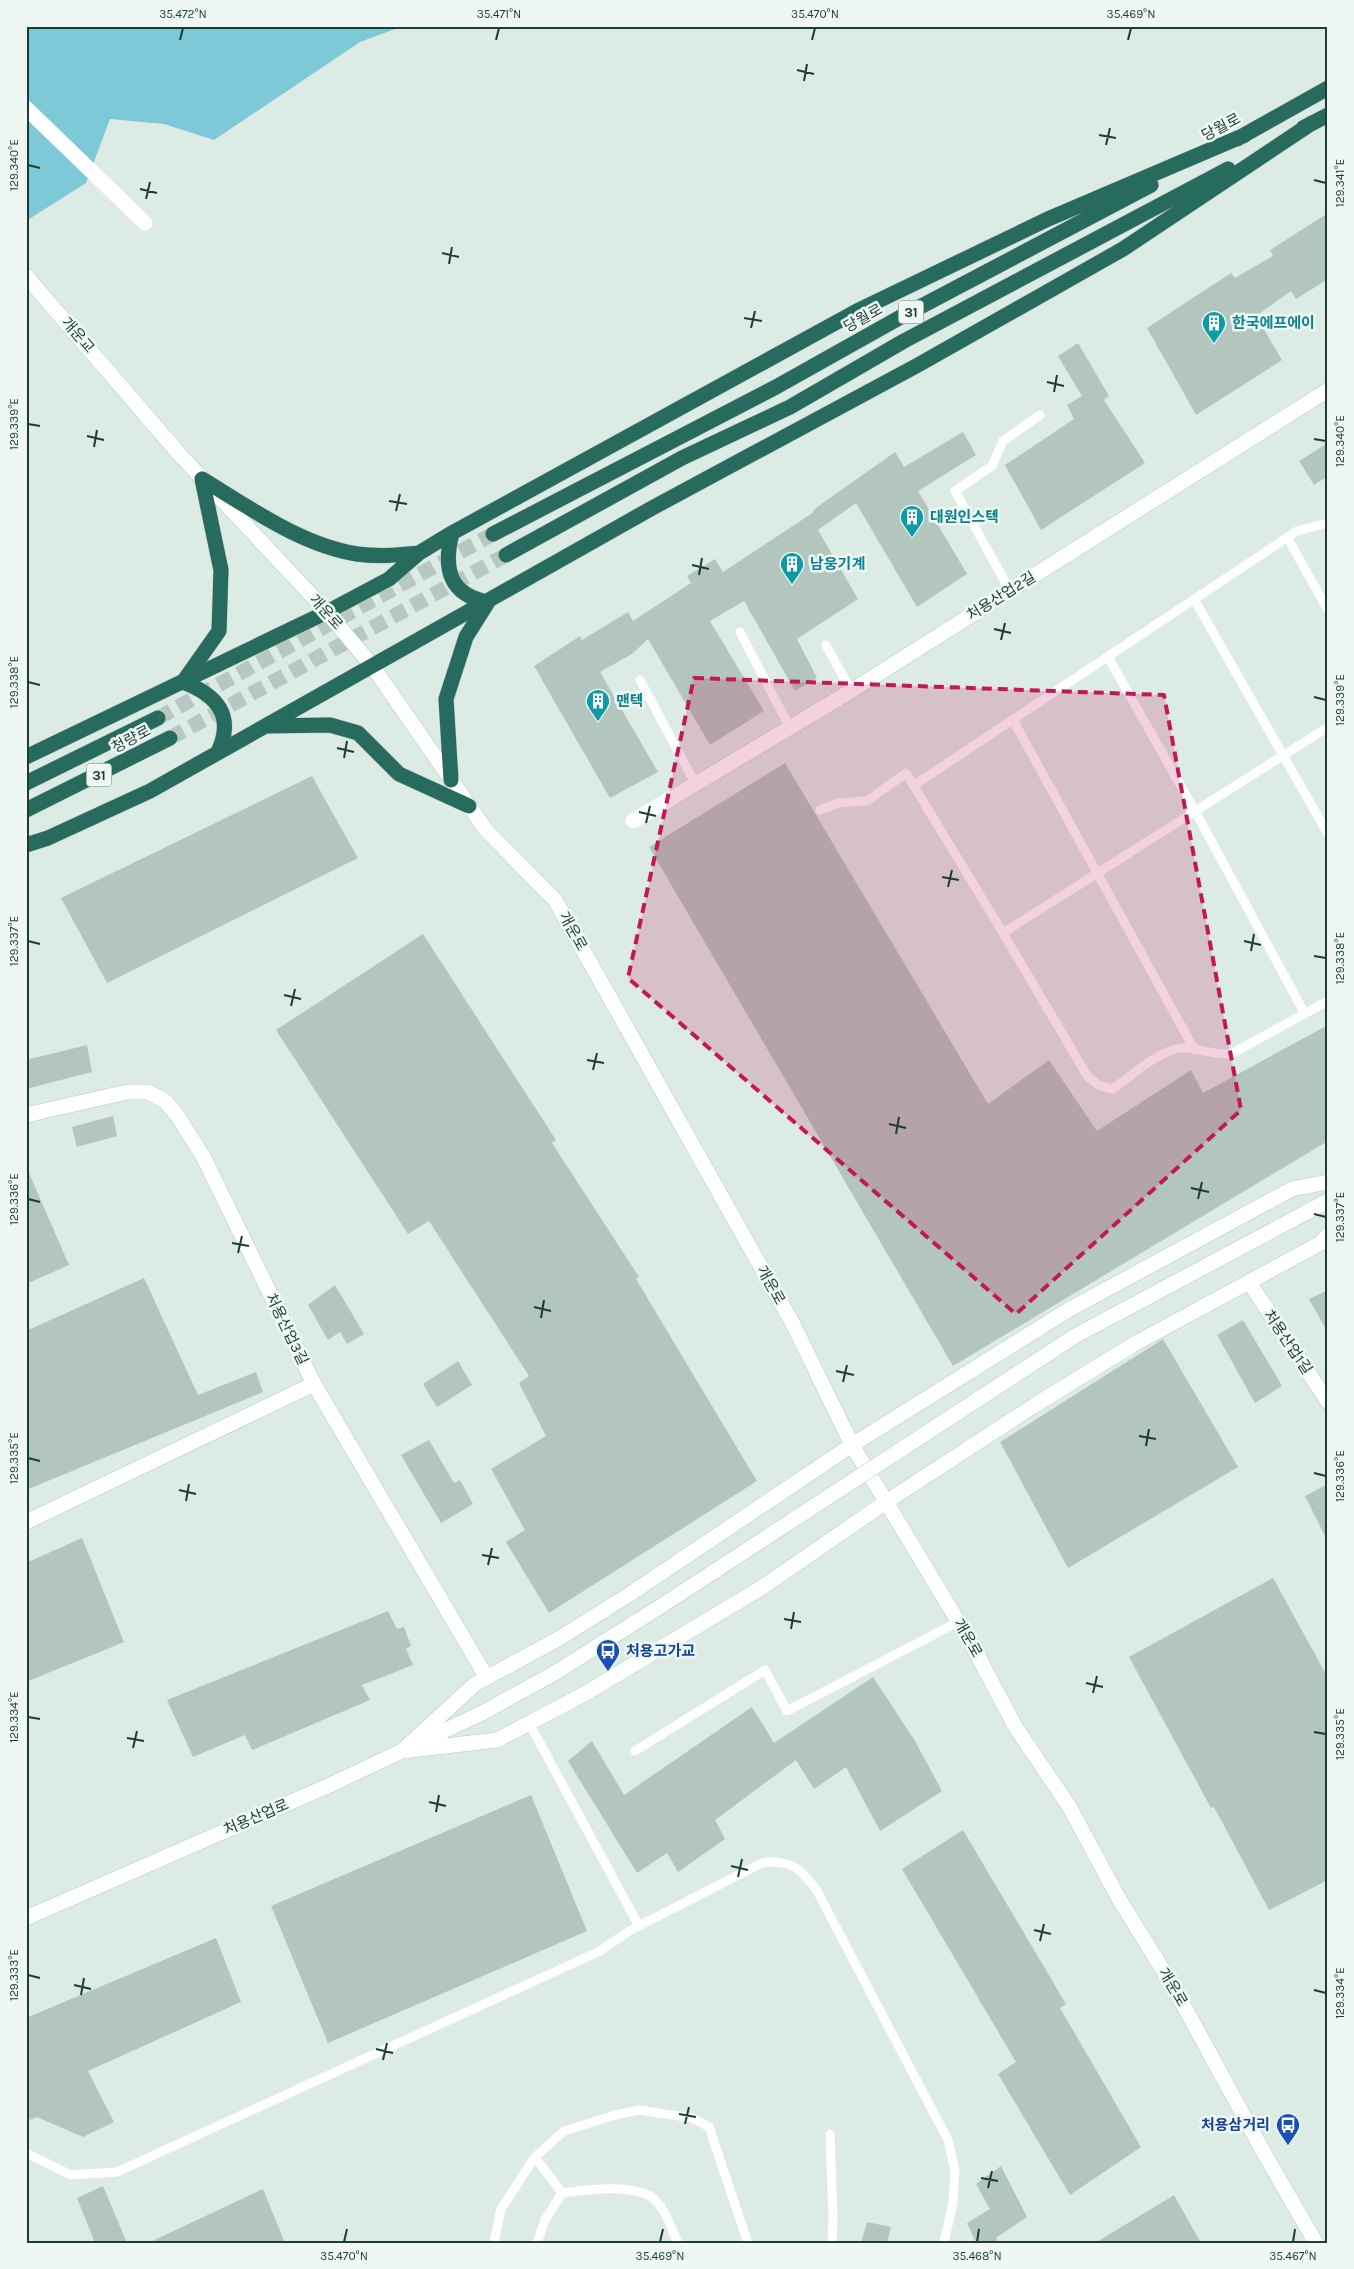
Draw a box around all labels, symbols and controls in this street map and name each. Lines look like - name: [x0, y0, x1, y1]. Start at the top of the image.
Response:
- text: 35.472°N: [159, 7, 207, 21]
- text: 35.471°N: [477, 7, 521, 21]
- text: 35.470°N: [791, 7, 839, 21]
- text: 35.469°N: [1107, 7, 1155, 21]
- street label: 당월로: [1198, 109, 1244, 145]
- text: 129.340°E: [7, 139, 21, 191]
- text: 129.341°E: [1333, 159, 1347, 207]
- street label: 당월로: [841, 300, 885, 336]
- road number: 31: [898, 300, 924, 324]
- building icon: 한국에프에이: [1201, 310, 1227, 344]
- street label: 개운교: [58, 313, 98, 357]
- place label: 한국에프에이: [1232, 314, 1315, 332]
- text: 129.339°E: [7, 398, 21, 450]
- text: 129.340°E: [1333, 415, 1347, 467]
- building icon: 대원인스텍: [899, 504, 925, 538]
- place label: 대원인스텍: [930, 508, 999, 526]
- building icon: 남웅기계: [779, 551, 805, 585]
- place label: 남웅기계: [810, 555, 865, 573]
- street label: 처용산업2길: [963, 568, 1039, 624]
- street label: 개운로: [305, 591, 347, 633]
- text: 129.338°E: [7, 656, 21, 708]
- text: 129.339°E: [1333, 674, 1347, 726]
- building icon: 맨텍: [585, 688, 611, 722]
- place label: 맨텍: [616, 692, 644, 710]
- street label: 청량로: [108, 721, 154, 757]
- road number: 31: [86, 764, 112, 786]
- street label: 개운로: [555, 909, 591, 953]
- text: 129.337°E: [7, 916, 21, 966]
- text: 129.338°E: [1333, 932, 1347, 984]
- text: 129.336°E: [7, 1173, 21, 1225]
- text: 129.337°E: [1333, 1192, 1347, 1242]
- street label: 개운로: [753, 1263, 789, 1307]
- street label: 처용산업3길: [262, 1290, 312, 1368]
- street label: 처용산업1길: [1260, 1306, 1316, 1378]
- text: 129.335°E: [7, 1432, 21, 1484]
- text: 129.336°E: [1333, 1450, 1347, 1502]
- street label: 개운로: [950, 1616, 986, 1660]
- bus stop icon: 처용고가교: [595, 1638, 621, 1672]
- place label: 처용고가교: [626, 1642, 695, 1660]
- text: 129.334°E: [7, 1691, 21, 1743]
- text: 129.335°E: [1333, 1708, 1347, 1760]
- street label: 처용산업로: [221, 1795, 291, 1839]
- text: 129.333°E: [7, 1949, 21, 2001]
- street label: 개운로: [1155, 1965, 1191, 2009]
- text: 129.334°E: [1333, 1967, 1347, 2019]
- bus stop icon: 처용삼거리: [1275, 2112, 1301, 2146]
- place label: 처용삼거리: [1201, 2116, 1270, 2134]
- text: 35.470°N: [320, 2249, 368, 2263]
- text: 35.469°N: [636, 2249, 684, 2263]
- text: 35.468°N: [952, 2249, 1002, 2263]
- text: 35.467°N: [1269, 2249, 1317, 2263]

